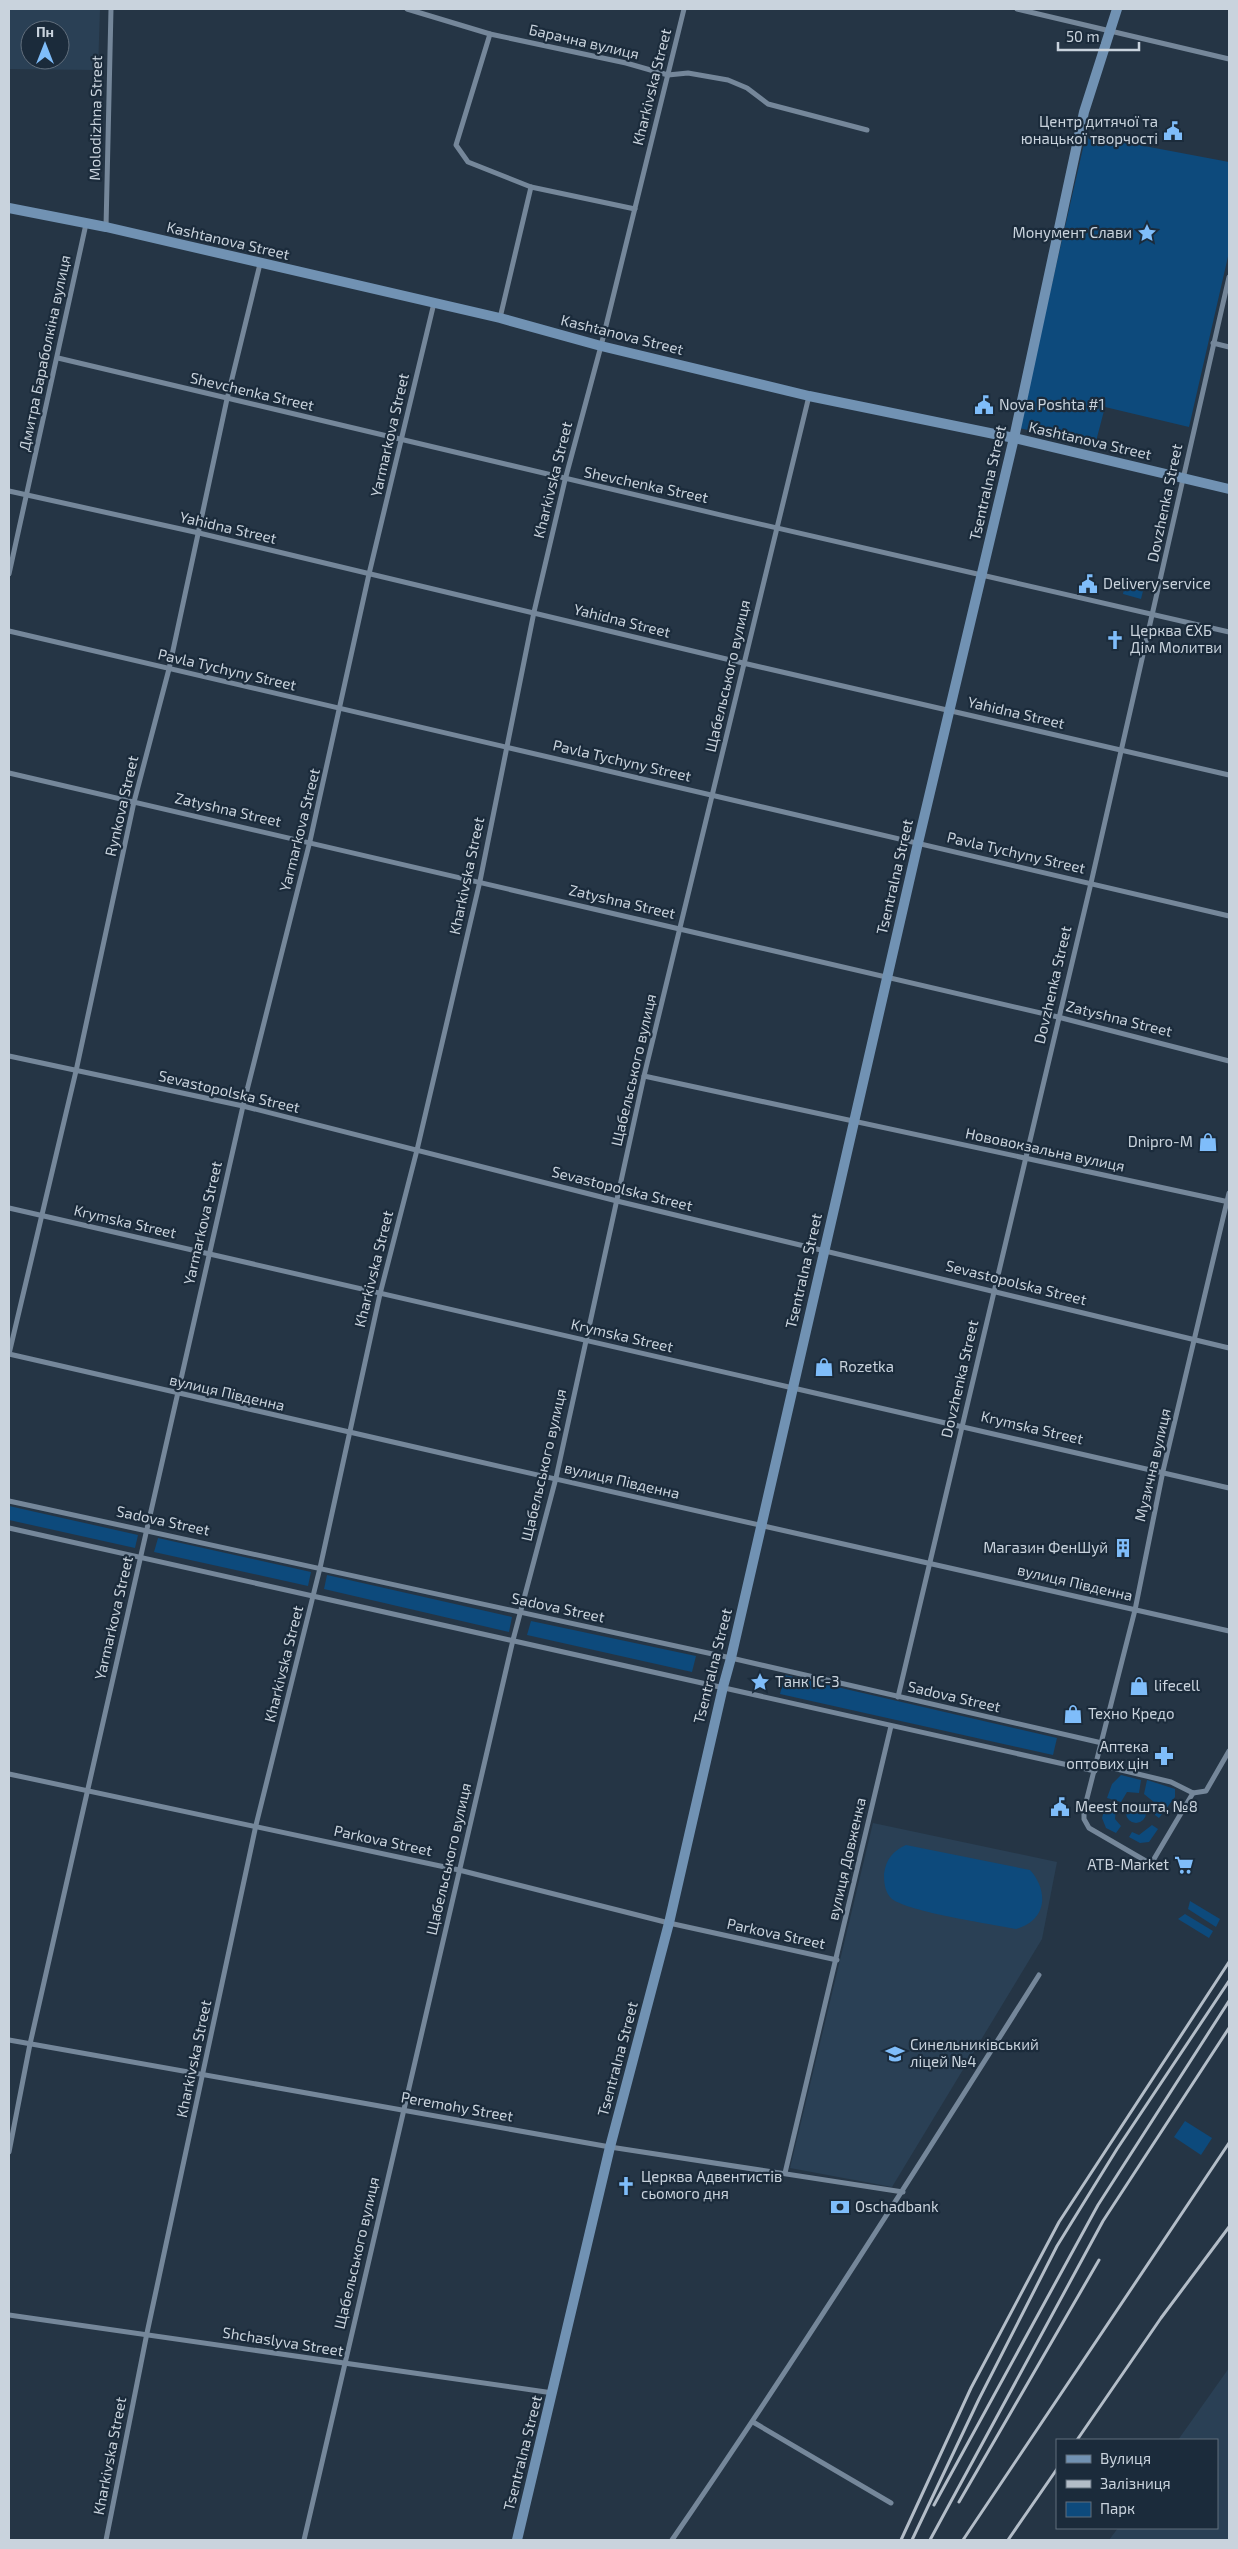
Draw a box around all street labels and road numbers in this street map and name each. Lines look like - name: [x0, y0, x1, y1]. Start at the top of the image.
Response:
- street label: Барачна вулиця: [527, 20, 641, 63]
- street label: Kharkivska Street: [628, 26, 674, 147]
- street label: Molodizhna Street: [85, 55, 105, 181]
- street label: Kashtanova Street: [165, 217, 292, 263]
- street label: Дмитра Бараболкіна вулиця: [14, 253, 75, 453]
- street label: Kashtanova Street: [559, 310, 686, 358]
- street label: Shevchenka Street: [188, 368, 316, 414]
- street label: Yarmarkova Street: [366, 371, 412, 498]
- street label: Kashtanova Street: [1027, 417, 1154, 463]
- street label: Kharkivska Street: [529, 419, 575, 540]
- street label: Tsentralna Street: [965, 423, 1009, 542]
- street label: Dovzhenka Street: [1143, 442, 1185, 564]
- street label: Shevchenka Street: [582, 462, 710, 506]
- street label: Yahidna Street: [178, 507, 279, 547]
- street label: Щабельського вулиця: [701, 598, 754, 754]
- street label: Yahidna Street: [572, 599, 673, 641]
- street label: Pavla Tychyny Street: [156, 644, 298, 694]
- street label: Yahidna Street: [966, 692, 1067, 732]
- street label: Pavla Tychyny Street: [551, 735, 693, 785]
- street label: Rynkova Street: [101, 753, 141, 858]
- street label: Yarmarkova Street: [275, 766, 323, 893]
- street label: Zatyshna Street: [173, 788, 283, 830]
- street label: Kharkivska Street: [445, 815, 487, 936]
- street label: Tsentralna Street: [872, 817, 916, 936]
- street label: Pavla Tychyny Street: [945, 827, 1087, 877]
- street label: Zatyshna Street: [567, 880, 677, 922]
- street label: Dovzhenka Street: [1030, 924, 1074, 1045]
- street label: Щабельського вулиця: [607, 992, 660, 1148]
- street label: Zatyshna Street: [1064, 996, 1174, 1040]
- street label: Sevastopolska Street: [157, 1066, 302, 1116]
- street label: Нововокзальна вулиця: [964, 1123, 1127, 1176]
- street label: Yarmarkova Street: [179, 1159, 225, 1286]
- street label: Sevastopolska Street: [550, 1162, 695, 1214]
- street label: Krymska Street: [72, 1201, 178, 1242]
- street label: Kharkivska Street: [350, 1208, 396, 1329]
- street label: Tsentralna Street: [781, 1211, 825, 1330]
- street label: Sevastopolska Street: [944, 1256, 1089, 1308]
- street label: Krymska Street: [569, 1315, 675, 1356]
- street label: Dovzhenka Street: [937, 1318, 981, 1439]
- street label: вулиця Південна: [168, 1370, 287, 1415]
- street label: Щабельського вулиця: [517, 1387, 570, 1543]
- street label: Музична вулиця: [1130, 1406, 1175, 1523]
- street label: Krymska Street: [979, 1407, 1085, 1448]
- street label: вулиця Південна: [563, 1458, 682, 1503]
- street label: Sadova Street: [115, 1501, 212, 1539]
- street label: Yarmarkova Street: [90, 1554, 136, 1681]
- street label: вулиця Південна: [1016, 1560, 1135, 1605]
- street label: Sadova Street: [510, 1588, 607, 1626]
- street label: Kharkivska Street: [260, 1603, 306, 1724]
- street label: Tsentralna Street: [689, 1606, 735, 1725]
- street label: Sadova Street: [906, 1677, 1003, 1716]
- street label: Щабельського вулиця: [422, 1781, 475, 1937]
- street label: вулиця Довженка: [823, 1796, 870, 1922]
- street label: Parkova Street: [332, 1821, 434, 1859]
- street label: Parkova Street: [725, 1914, 827, 1952]
- street label: Kharkivska Street: [172, 1998, 214, 2119]
- street label: Tsentralna Street: [593, 1999, 641, 2118]
- street label: Peremohy Street: [400, 2087, 515, 2125]
- street label: Щабельського вулиця: [330, 2175, 383, 2331]
- street label: Shchaslyva Street: [221, 2323, 345, 2360]
- street label: Tsentralna Street: [499, 2393, 545, 2512]
- street label: Kharkivska Street: [89, 2395, 129, 2516]

